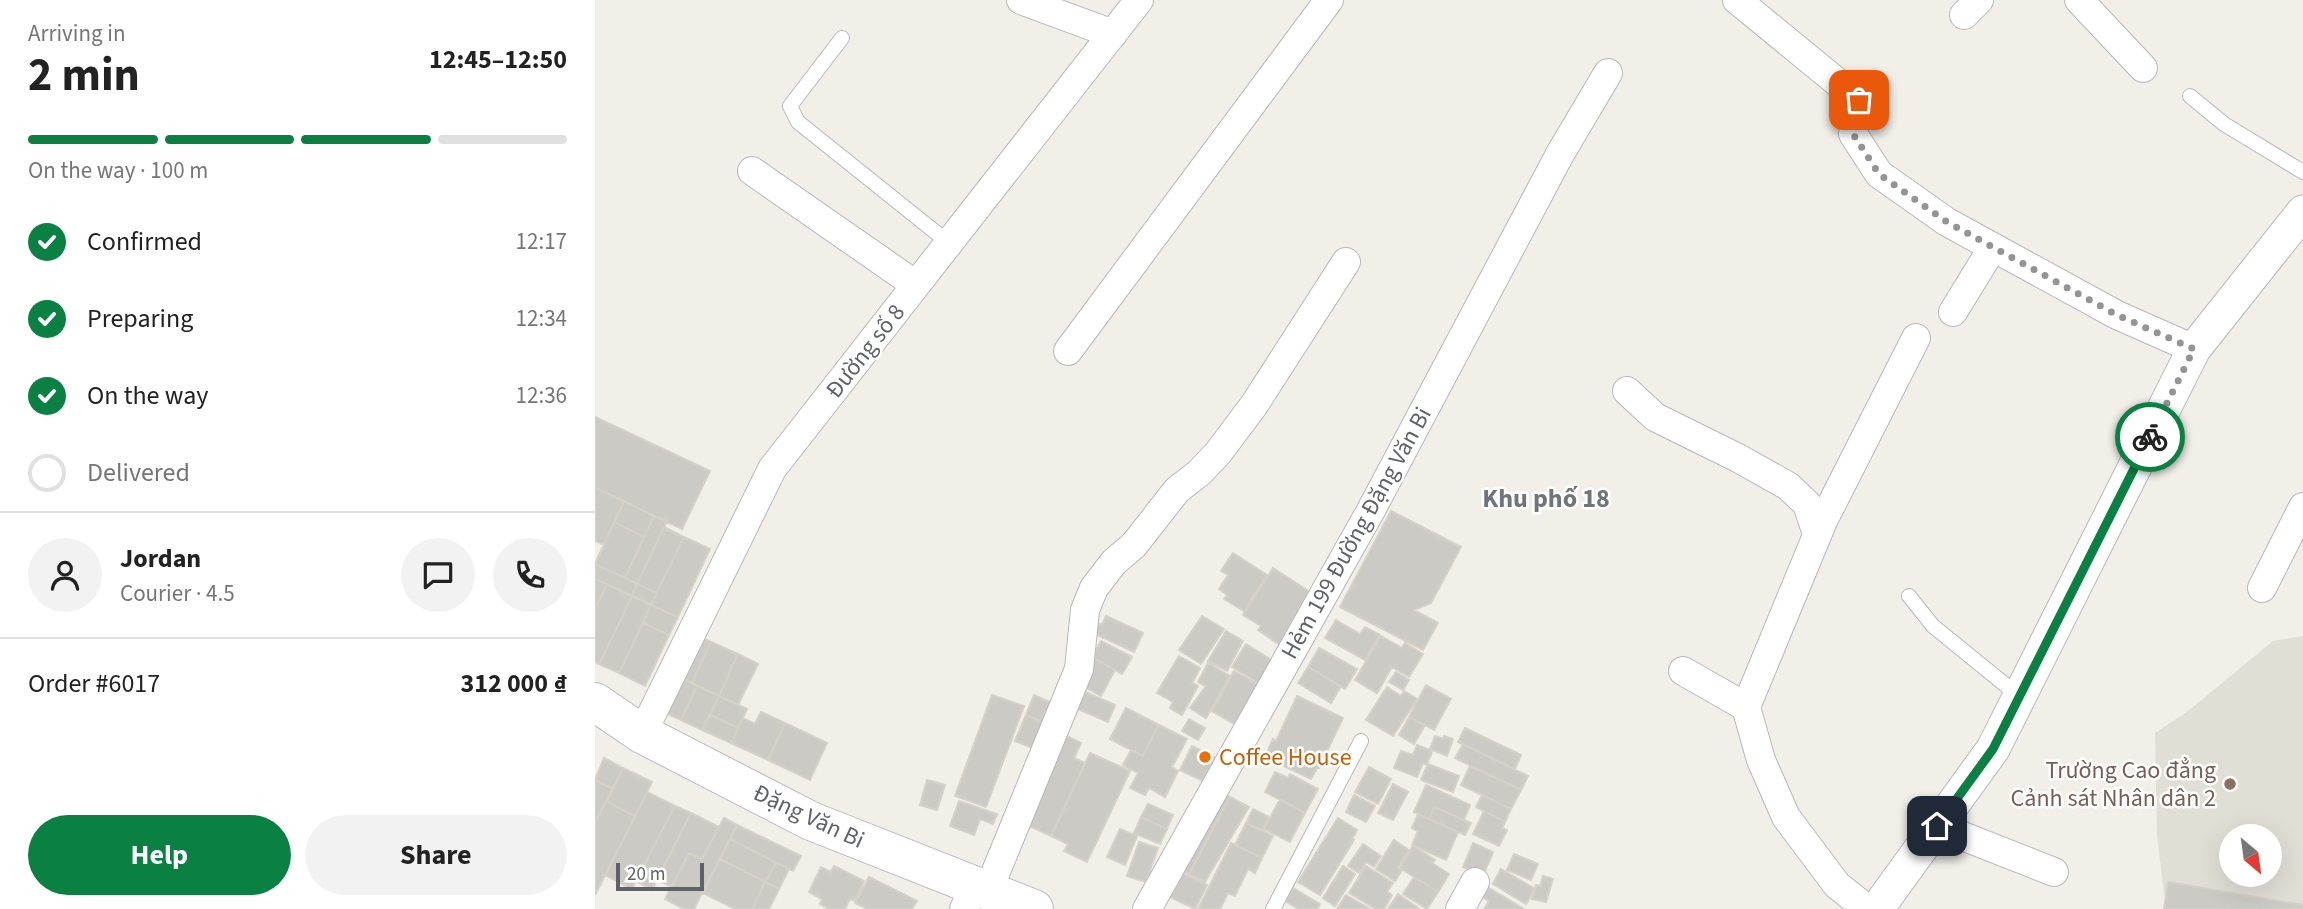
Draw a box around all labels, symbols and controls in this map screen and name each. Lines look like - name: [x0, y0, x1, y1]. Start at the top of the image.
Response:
- text: Arriving in: [28, 17, 126, 50]
- text: 12:45–12:50: [429, 41, 567, 78]
- text: 2 min: [28, 43, 140, 108]
- pin: [1829, 70, 1889, 130]
- icon: bag: [1840, 81, 1878, 119]
- text: On the way · 100 m: [28, 154, 208, 187]
- icon: check: [28, 223, 66, 261]
- text: Confirmed: [87, 223, 202, 260]
- text: 12:17: [516, 225, 567, 258]
- street label: Đường số 8: [817, 297, 913, 406]
- icon: check: [28, 300, 66, 338]
- text: Preparing: [87, 300, 193, 337]
- text: 12:34: [516, 302, 567, 335]
- icon: check: [28, 377, 66, 415]
- text: On the way: [87, 377, 208, 414]
- text: 12:36: [516, 379, 567, 412]
- street label: Hẻm 199 Đường Đặng Văn Bi: [1272, 401, 1440, 666]
- courier: [2115, 402, 2185, 472]
- icon: bike: [2131, 418, 2169, 456]
- text: Delivered: [87, 454, 190, 491]
- district label: Khu phố 18: [1482, 480, 1610, 517]
- button: person: [28, 538, 102, 612]
- button: chat: [401, 538, 475, 612]
- button: phone: [493, 538, 567, 612]
- text: Jordan: [120, 540, 201, 577]
- text: Courier · 4.5: [120, 577, 235, 610]
- text: Order #6017: [28, 665, 160, 702]
- text: 312 000 ₫: [461, 665, 567, 702]
- place label: Coffee House: [1219, 740, 1352, 775]
- marker: Coffee House: [1197, 749, 1213, 765]
- place label: Trường Cao đẳng Cảnh sát Nhân dân 2: [2011, 753, 2216, 816]
- street label: Đặng Văn Bi: [747, 775, 870, 858]
- marker: Trường Cao đẳng Cảnh sát Nhân dân 2: [2222, 776, 2238, 792]
- pin: [1907, 796, 1967, 856]
- icon: home: [1918, 807, 1956, 845]
- button: Help: [28, 815, 291, 895]
- button: Share: [305, 815, 567, 895]
- north arrow: [2219, 824, 2282, 887]
- map controls: [2219, 824, 2282, 887]
- scale bar: [616, 860, 703, 892]
- text: 20 m: [627, 861, 665, 888]

